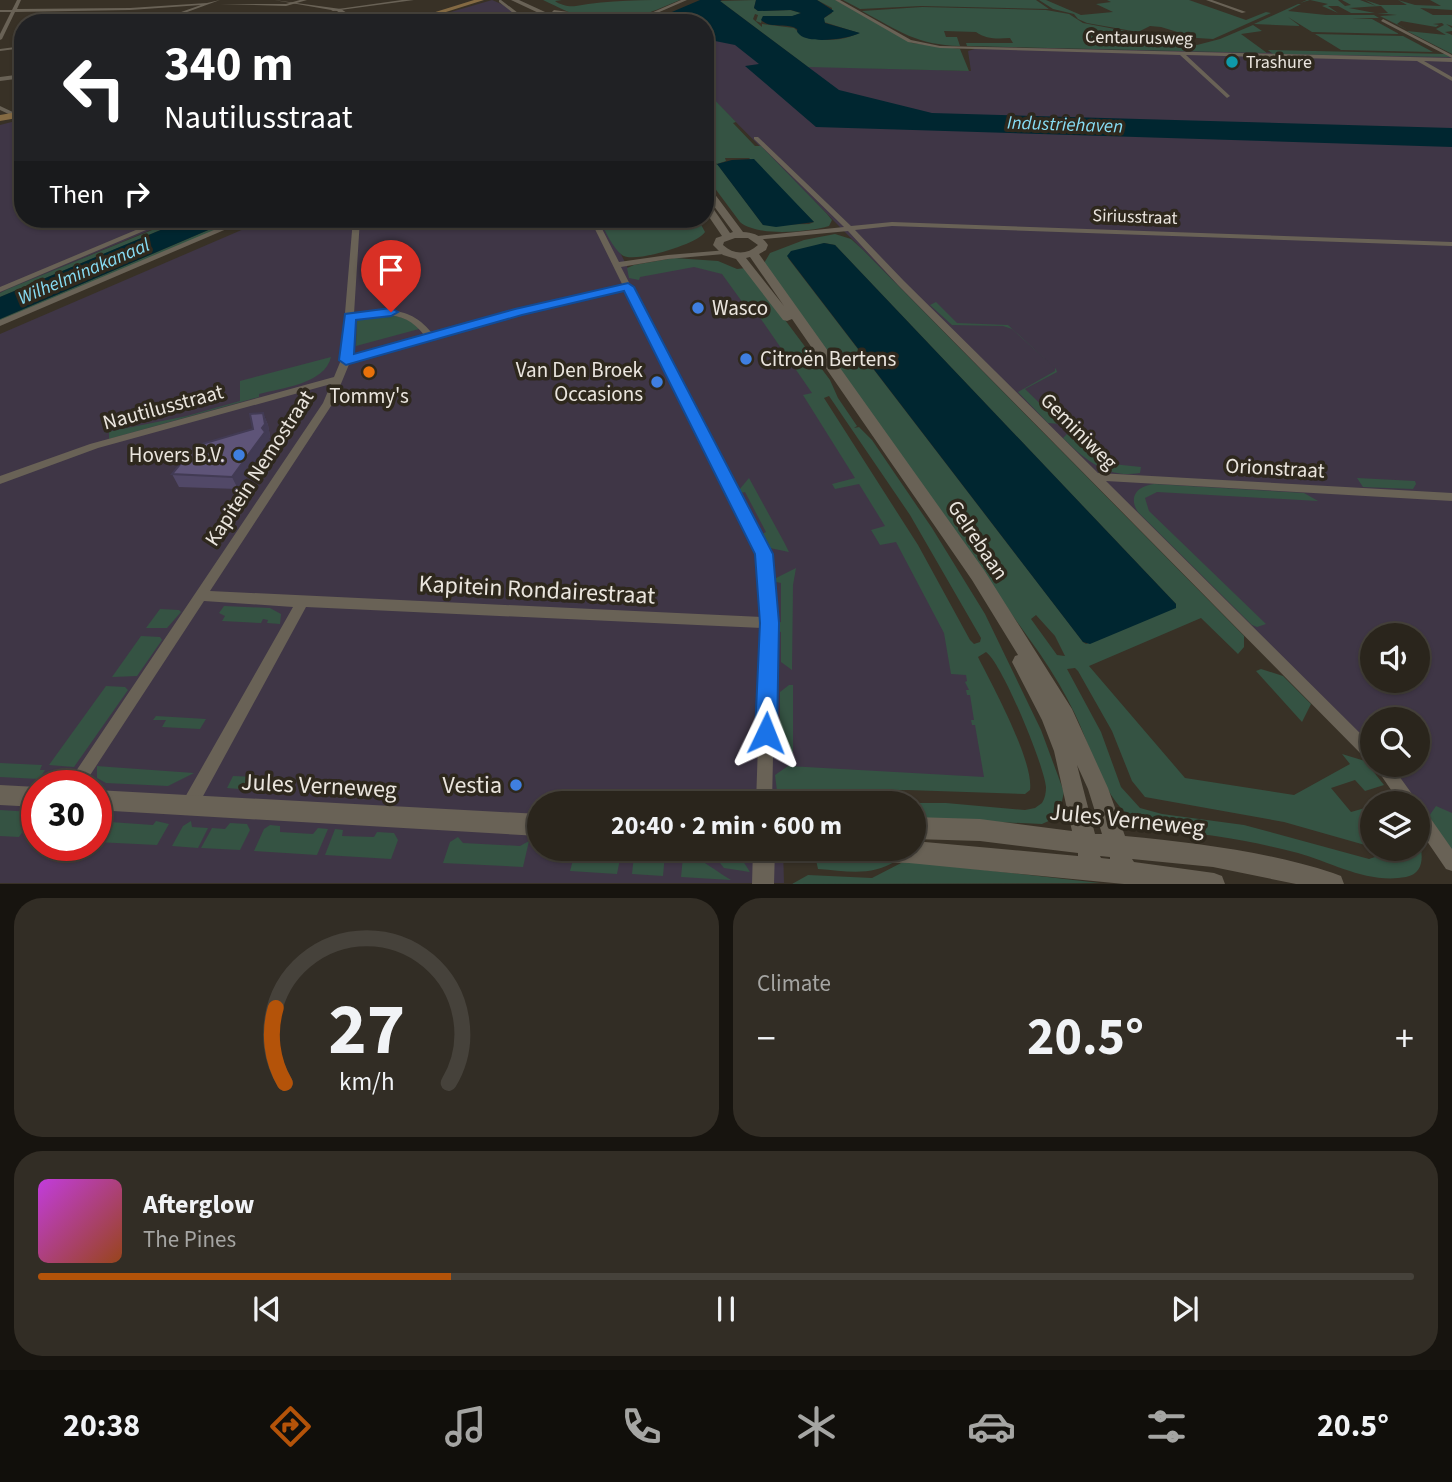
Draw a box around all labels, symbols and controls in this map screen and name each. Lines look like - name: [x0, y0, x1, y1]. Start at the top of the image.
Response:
- street label: Centaurusweg: [1085, 25, 1193, 51]
- text: 340 m: [164, 30, 293, 100]
- icon: left: [49, 42, 140, 133]
- place label: Trashure: [1246, 50, 1312, 75]
- marker: Trashure: [1224, 54, 1240, 70]
- text: Nautilusstraat: [164, 95, 352, 141]
- water label: Industriehaven: [1006, 109, 1124, 141]
- icon: right: [118, 175, 156, 213]
- text: Then: [49, 176, 104, 213]
- street label: Siriusstraat: [1092, 203, 1178, 231]
- water label: Wilhelminakanaal: [14, 232, 154, 312]
- pin: [361, 240, 421, 312]
- icon: arrive: [372, 251, 410, 289]
- place label: Wasco: [712, 293, 768, 323]
- marker: Wasco: [690, 300, 706, 316]
- place label: Citroën Bertens: [760, 344, 897, 374]
- marker: Citroën Bertens: [738, 351, 754, 367]
- place label: Van Den Broek Occasions: [516, 355, 644, 409]
- marker: Tommy's: [361, 364, 377, 380]
- marker: Van Den Broek Occasions: [649, 374, 665, 390]
- street label: Nautilusstraat: [99, 377, 227, 437]
- place label: Tommy's: [329, 381, 409, 411]
- street label: Kapitein Nemostraat: [197, 384, 321, 552]
- street label: Geminiweg: [1034, 386, 1125, 477]
- place label: Hovers B.V.: [129, 440, 225, 470]
- marker: Hovers B.V.: [231, 447, 247, 463]
- street label: Orionstraat: [1225, 450, 1325, 486]
- street label: Gelrebaan: [940, 494, 1016, 586]
- street label: Kapitein Rondairestraat: [418, 566, 656, 614]
- map controls: [1360, 623, 1430, 861]
- button: sound: [1360, 623, 1430, 693]
- position arrow: [729, 696, 803, 770]
- button: search: [1360, 707, 1430, 777]
- street label: Jules Verneweg: [240, 764, 398, 808]
- place label: Vestia: [442, 768, 502, 803]
- speed limit sign: 30: [21, 770, 112, 861]
- marker: Vestia: [508, 777, 524, 793]
- button: layers: [1360, 791, 1430, 861]
- street label: Jules Verneweg: [1048, 794, 1206, 846]
- text: 20:40 · 2 min · 600 m: [611, 807, 842, 844]
- text: Climate: [757, 967, 831, 1000]
- text: 27: [328, 979, 405, 1083]
- text: 20.5°: [1027, 1001, 1144, 1075]
- text: −: [757, 1012, 776, 1066]
- text: +: [1395, 1012, 1414, 1066]
- text: km/h: [339, 1064, 394, 1100]
- text: Afterglow: [143, 1186, 254, 1223]
- text: The Pines: [143, 1223, 236, 1256]
- icon: previous: [248, 1290, 286, 1328]
- icon: pause: [707, 1290, 745, 1328]
- icon: next: [1166, 1290, 1204, 1328]
- icon: directions: [266, 1402, 315, 1451]
- icon: music: [441, 1402, 490, 1451]
- icon: phone: [617, 1402, 666, 1451]
- icon: climate: [792, 1402, 841, 1451]
- icon: car: [967, 1402, 1016, 1451]
- icon: filters: [1142, 1402, 1191, 1451]
- text: 20:38: [63, 1403, 140, 1449]
- text: 20.5°: [1317, 1403, 1389, 1449]

